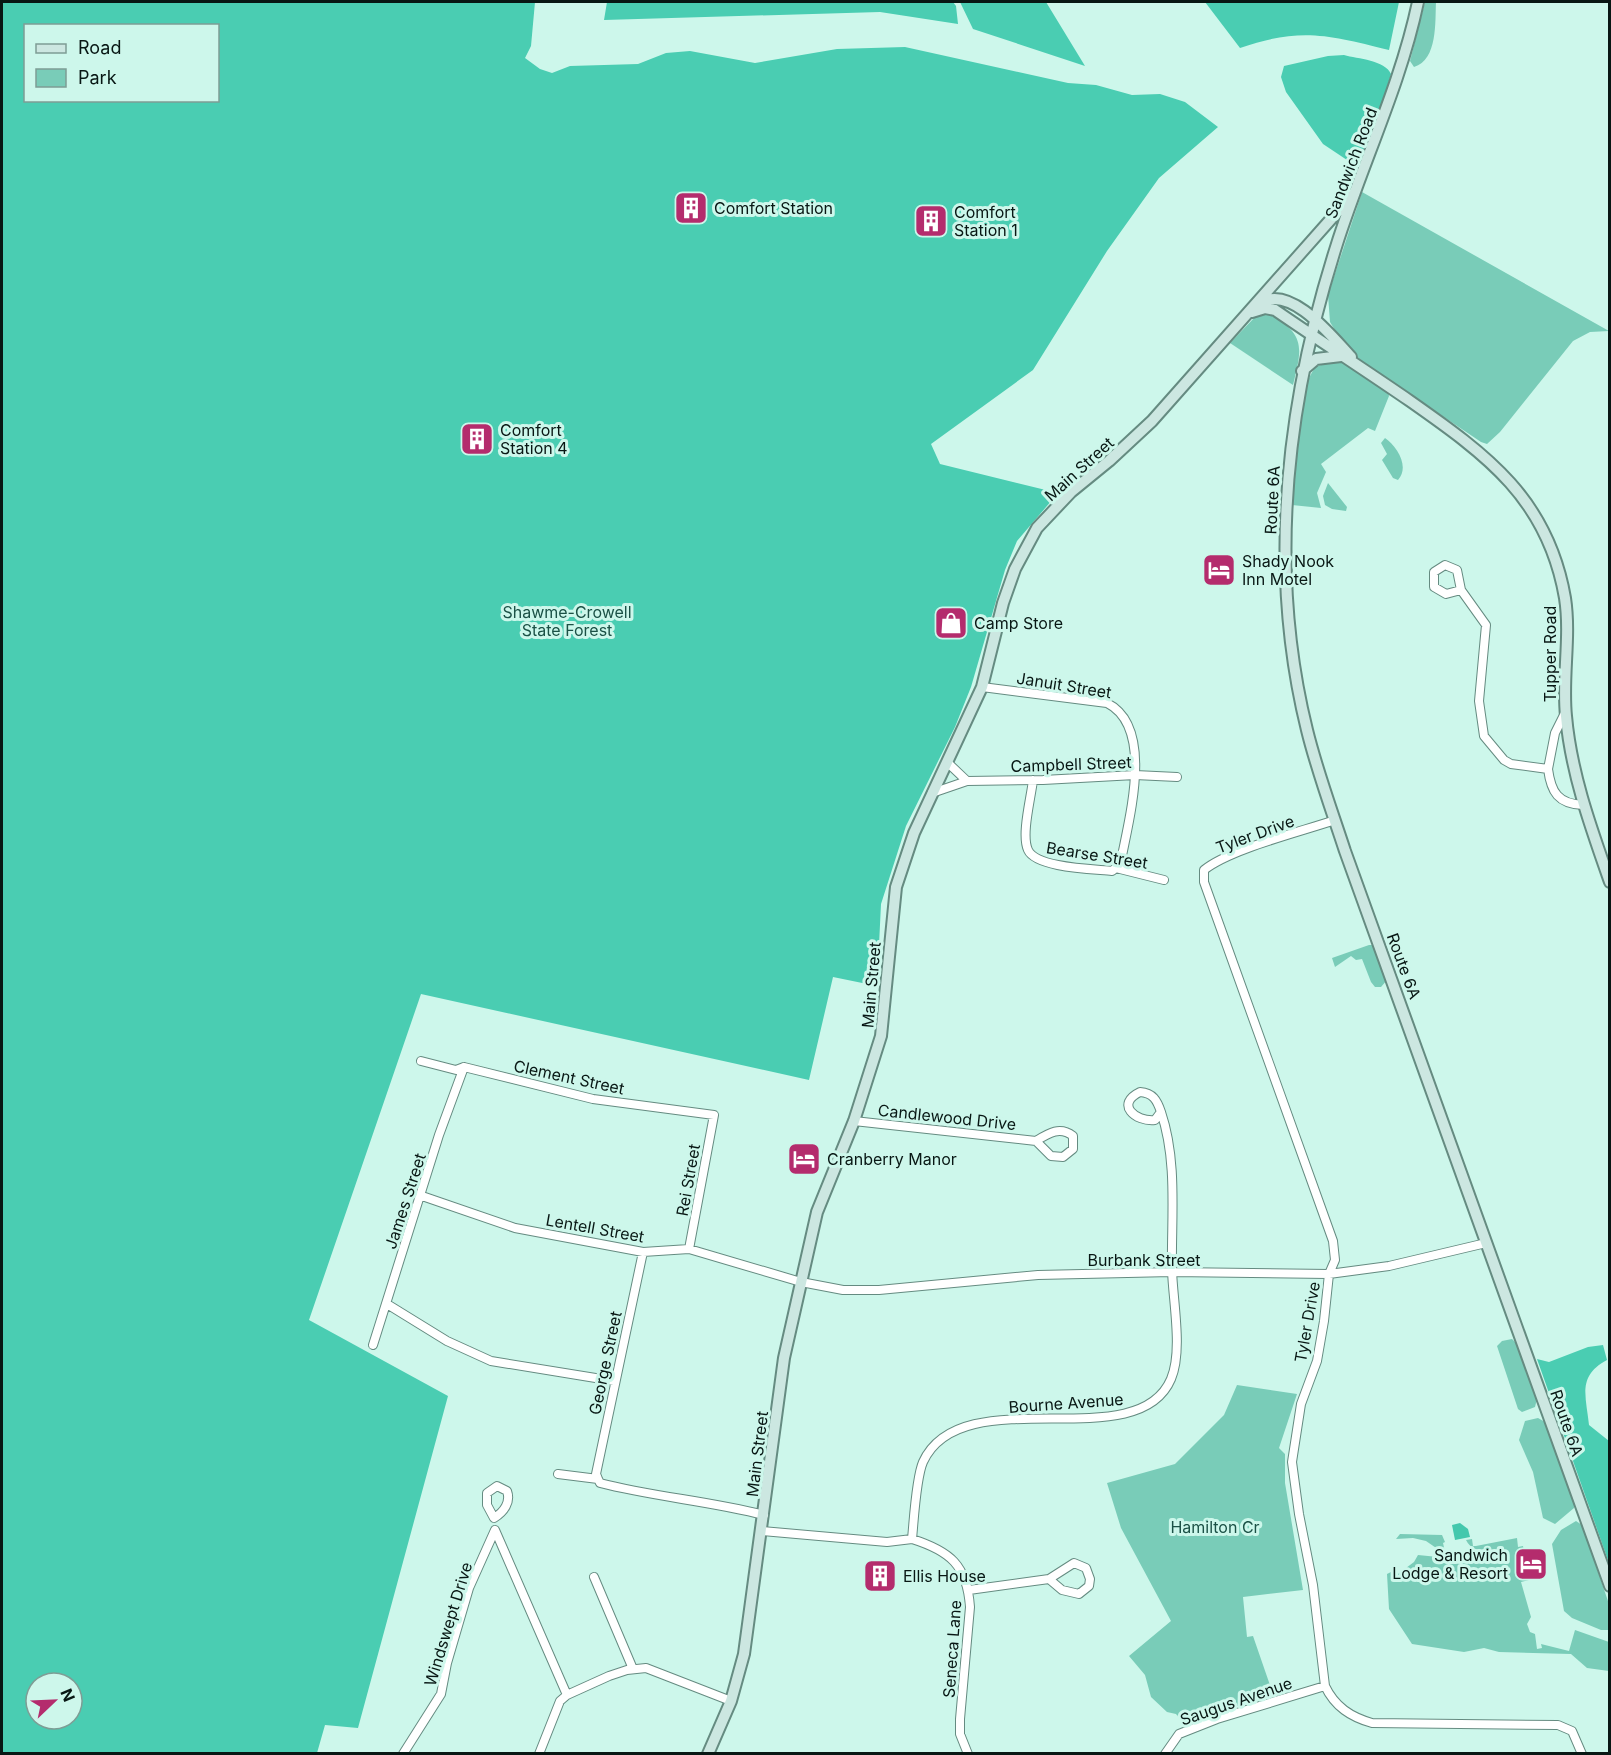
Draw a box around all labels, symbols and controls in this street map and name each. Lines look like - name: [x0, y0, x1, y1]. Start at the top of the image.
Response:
- legend: [24, 24, 219, 102]
- text: Road: [78, 37, 121, 58]
- text: Park: [78, 67, 117, 88]
- street label: Sandwich Road: [1321, 105, 1381, 221]
- building icon: Comfort Station: [673, 190, 709, 226]
- place label: Comfort Station: [714, 198, 833, 218]
- place label: Comfort Station 1: [954, 202, 1018, 240]
- building icon: Comfort Station 1: [913, 203, 949, 239]
- place label: Comfort Station 4: [500, 420, 568, 458]
- building icon: Comfort Station 4: [459, 421, 495, 457]
- street label: Main Street: [1040, 433, 1118, 505]
- street label: Route 6A: [1260, 465, 1284, 535]
- place label: Shady Nook Inn Motel: [1242, 551, 1334, 589]
- hotel icon: Shady Nook Inn Motel: [1201, 552, 1237, 588]
- park label: Shawme-Crowell State Forest: [502, 602, 632, 640]
- shop icon: Camp Store: [933, 605, 969, 641]
- street label: Tupper Road: [1540, 606, 1560, 702]
- place label: Camp Store: [974, 613, 1063, 633]
- street label: Januit Street: [1015, 668, 1113, 702]
- street label: Campbell Street: [1010, 752, 1132, 776]
- street label: Tyler Drive: [1213, 811, 1297, 857]
- street label: Bearse Street: [1045, 837, 1149, 873]
- street label: Route 6A: [1383, 930, 1425, 1002]
- street label: Main Street: [857, 941, 885, 1029]
- street label: Clement Street: [512, 1056, 626, 1098]
- street label: Candlewood Drive: [877, 1100, 1017, 1134]
- hotel icon: Cranberry Manor: [786, 1141, 822, 1177]
- street label: Rei Street: [672, 1142, 704, 1218]
- place label: Cranberry Manor: [827, 1149, 957, 1169]
- street label: James Street: [380, 1151, 430, 1251]
- street label: Lentell Street: [544, 1210, 646, 1246]
- street label: Burbank Street: [1087, 1250, 1201, 1270]
- street label: Tyler Drive: [1290, 1280, 1324, 1364]
- street label: George Street: [584, 1309, 626, 1417]
- street label: Route 6A: [1546, 1387, 1588, 1459]
- street label: Bourne Avenue: [1008, 1389, 1124, 1417]
- street label: Main Street: [742, 1410, 772, 1498]
- park label: Hamilton Cr: [1170, 1517, 1260, 1537]
- place label: Sandwich Lodge & Resort: [1392, 1545, 1508, 1583]
- hotel icon: Sandwich Lodge & Resort: [1513, 1546, 1549, 1582]
- building icon: Ellis House: [862, 1558, 898, 1594]
- street label: Windswept Drive: [420, 1560, 476, 1688]
- place label: Ellis House: [903, 1566, 986, 1586]
- street label: Seneca Lane: [939, 1599, 965, 1699]
- north arrow: [24, 1671, 84, 1731]
- street label: Saugus Avenue: [1177, 1672, 1295, 1730]
- text: N: [56, 1686, 79, 1705]

